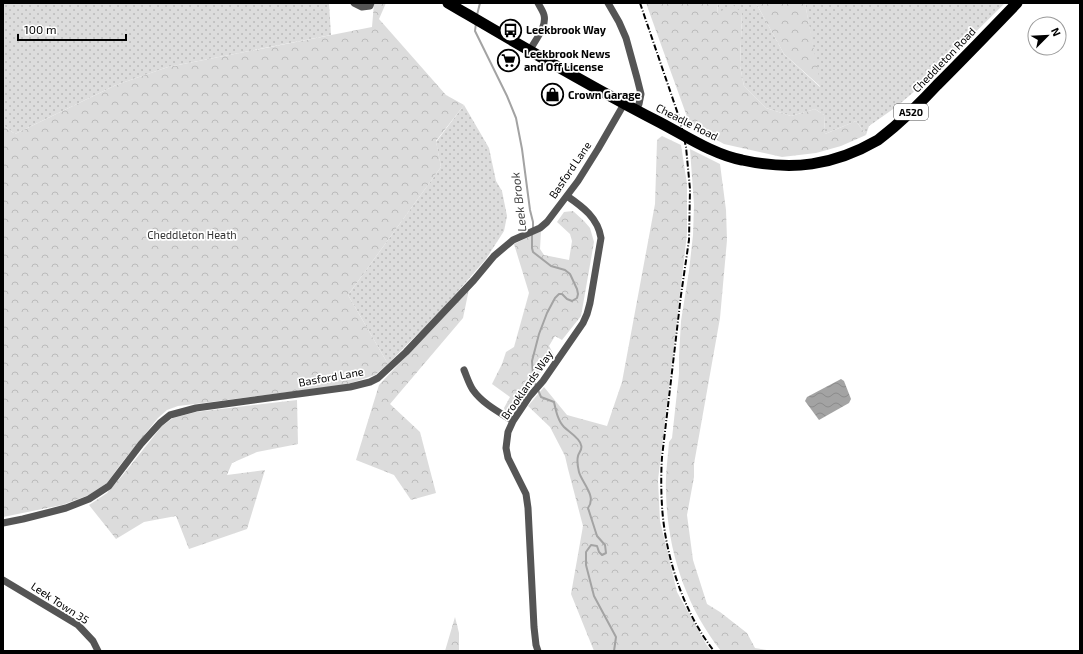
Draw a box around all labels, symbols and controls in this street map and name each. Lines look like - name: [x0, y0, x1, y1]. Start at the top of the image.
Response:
- scale bar: [18, 16, 126, 42]
- north arrow: [1027, 16, 1067, 56]
- bus stop icon: Leekbrook Way: [497, 17, 523, 43]
- text: 100 m: [24, 22, 56, 36]
- place label: Leekbrook Way: [526, 23, 607, 37]
- street label: Cheddleton Road: [909, 25, 978, 95]
- text: N: [1049, 25, 1064, 38]
- supermarket icon: Leekbrook News and Off License: [496, 47, 522, 73]
- place label: Leekbrook News and Off License: [524, 47, 611, 73]
- shop icon: Crown Garage: [539, 82, 565, 108]
- place label: Crown Garage: [568, 88, 641, 101]
- street label: Cheadle Road: [654, 100, 720, 143]
- road number: A520: [894, 104, 928, 120]
- street label: Basford Lane: [546, 139, 593, 201]
- water label: Leek Brook: [507, 172, 529, 233]
- park label: Cheddleton Heath: [147, 228, 237, 241]
- street label: Brooklands Way: [498, 348, 555, 422]
- street label: Basford Lane: [297, 364, 365, 389]
- street label: Leek Town 35: [29, 579, 92, 626]

